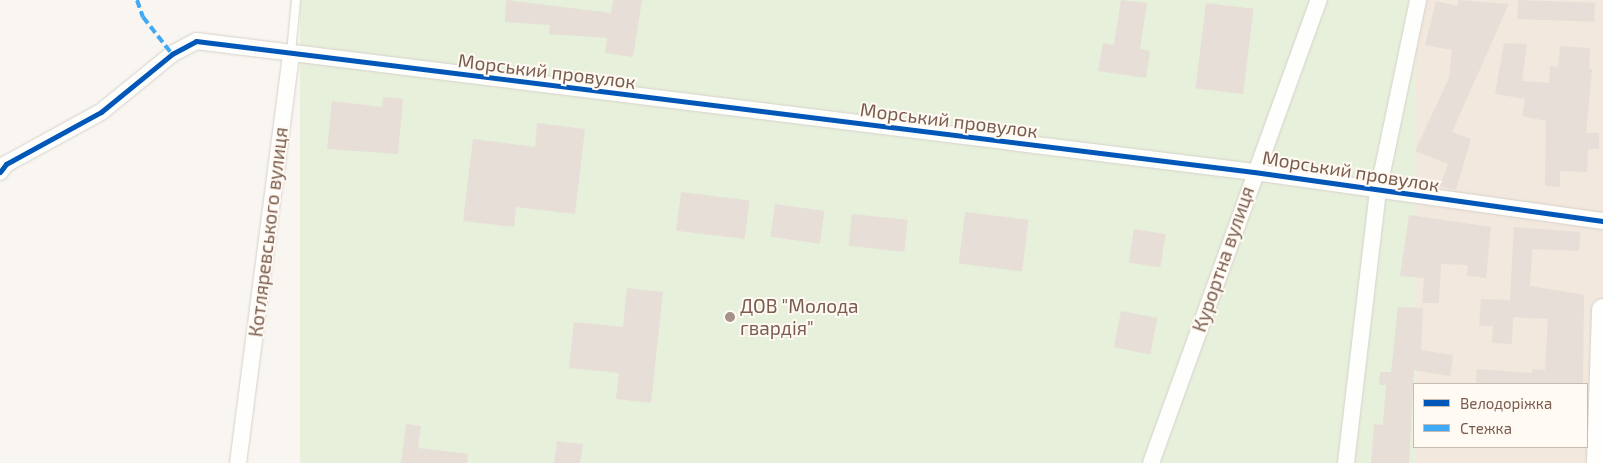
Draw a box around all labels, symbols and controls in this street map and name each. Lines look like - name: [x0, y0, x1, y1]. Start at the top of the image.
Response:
- street label: Морський провулок: [457, 49, 637, 93]
- street label: Морський провулок: [859, 98, 1039, 142]
- street label: Котляревського вулиця: [244, 126, 292, 338]
- street label: Морський провулок: [1261, 146, 1441, 196]
- street label: Курортна вулиця: [1187, 183, 1259, 335]
- place label: ДОВ "Молода гвардія": [740, 295, 859, 339]
- marker: ДОВ "Молода гвардія": [724, 311, 736, 323]
- legend: [1413, 383, 1588, 448]
- text: Велодоріжка: [1460, 394, 1552, 412]
- text: Стежка: [1460, 419, 1512, 437]

